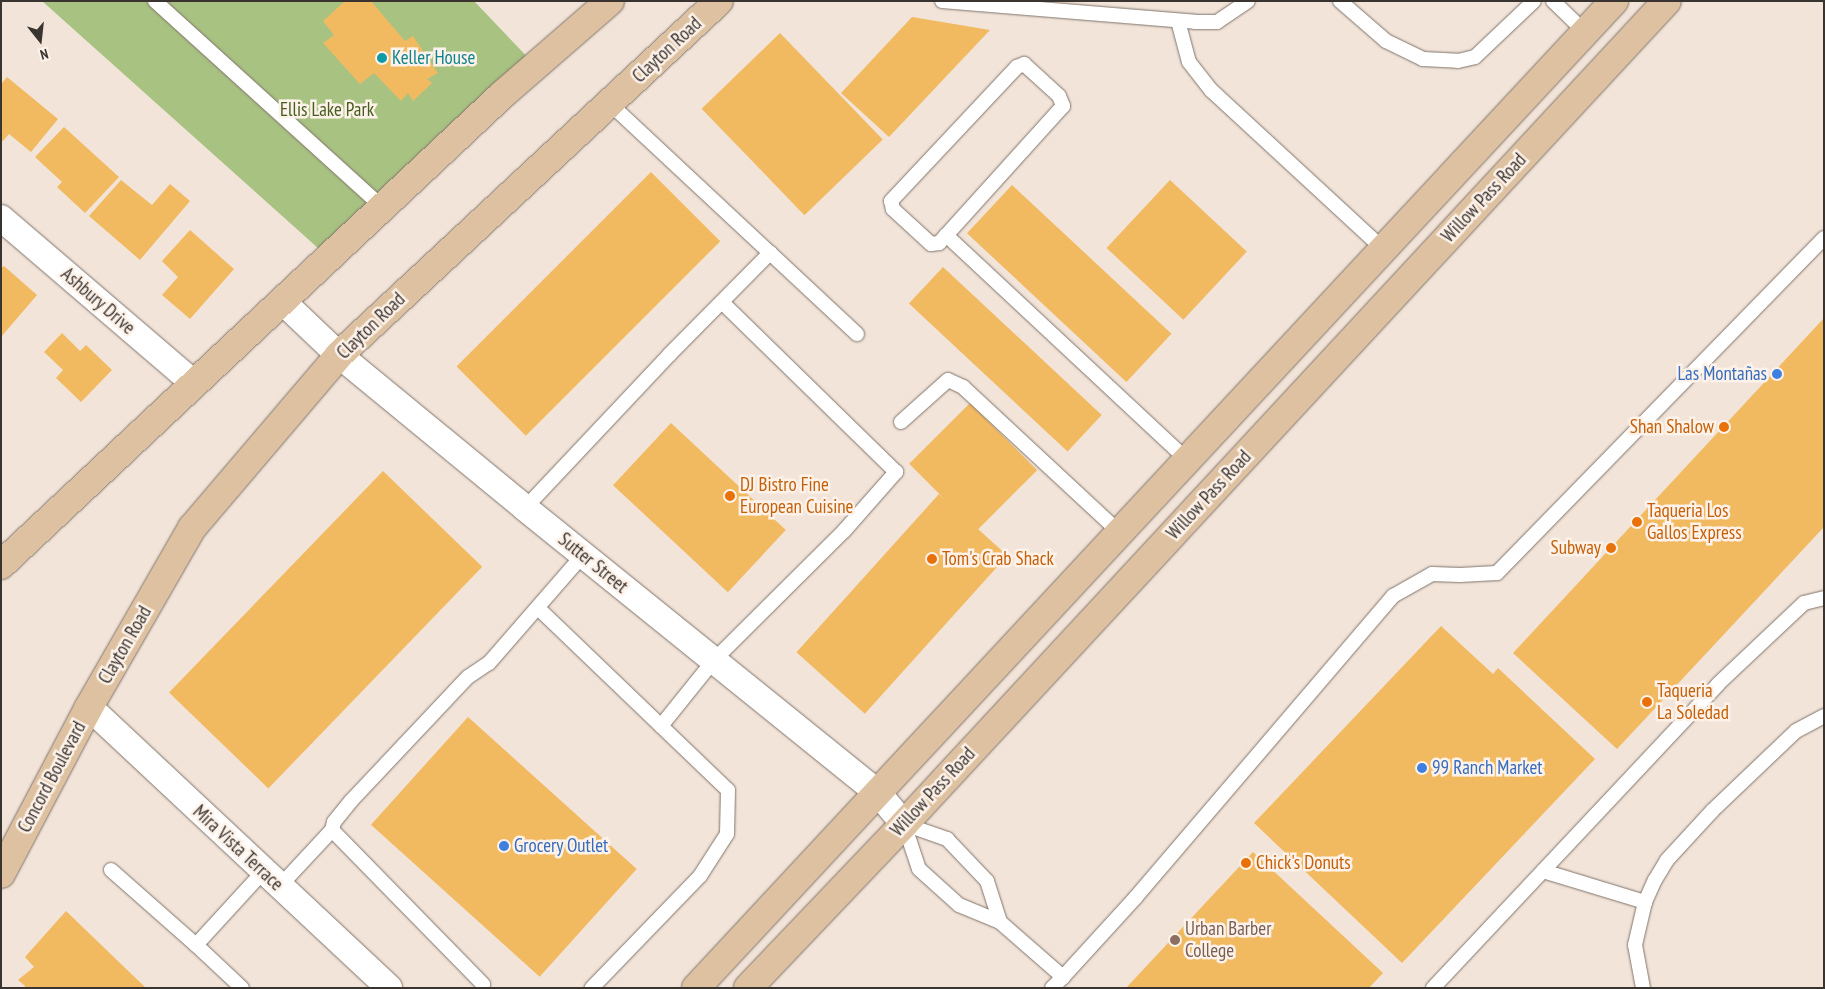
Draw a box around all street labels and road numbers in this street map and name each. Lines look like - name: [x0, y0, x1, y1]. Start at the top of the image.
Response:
- street label: Clayton Road: [628, 12, 706, 88]
- street label: Willow Pass Road: [1437, 149, 1531, 247]
- street label: Ashbury Drive: [56, 262, 140, 340]
- street label: Clayton Road: [332, 288, 410, 364]
- street label: Willow Pass Road: [1162, 446, 1256, 544]
- street label: Sutter Street: [554, 528, 632, 598]
- street label: Clayton Road: [94, 602, 156, 688]
- street label: Concord Boulevard: [13, 718, 91, 836]
- street label: Willow Pass Road: [886, 743, 980, 841]
- street label: Mira Vista Terrace: [188, 800, 288, 896]

